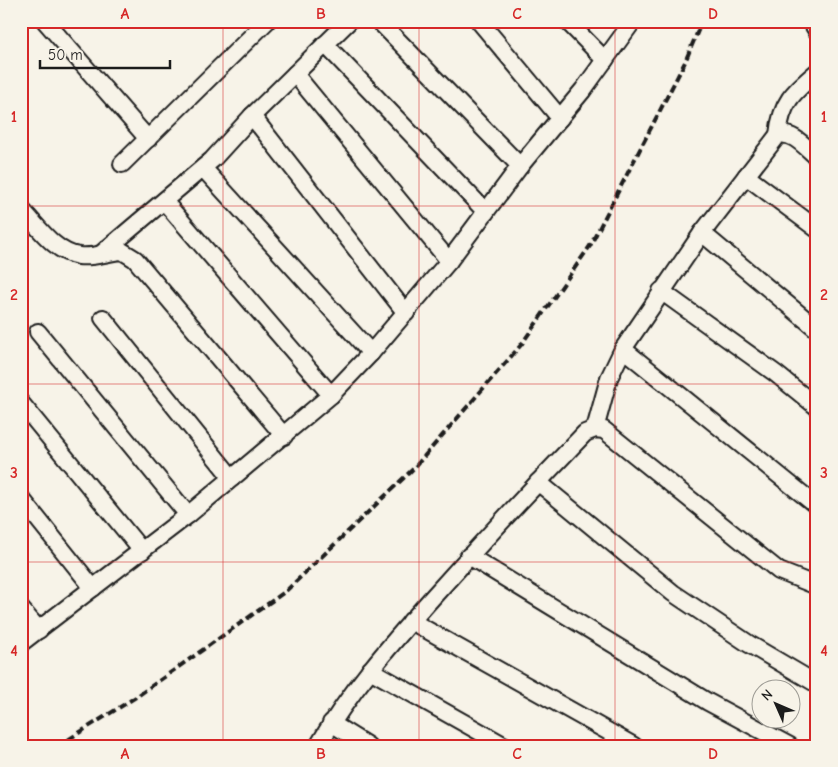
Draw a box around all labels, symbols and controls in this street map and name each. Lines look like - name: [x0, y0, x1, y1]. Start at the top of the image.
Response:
- text: A: [121, 5, 130, 23]
- text: B: [316, 5, 326, 23]
- text: C: [512, 5, 522, 23]
- text: D: [708, 5, 718, 23]
- scale bar: [40, 38, 170, 70]
- text: 50 m: [48, 46, 83, 64]
- text: 1: [11, 108, 17, 126]
- text: 1: [821, 108, 827, 126]
- text: 2: [10, 286, 18, 304]
- text: 2: [820, 286, 828, 304]
- text: 3: [10, 464, 18, 482]
- text: 3: [820, 464, 828, 482]
- text: 4: [10, 642, 18, 660]
- text: 4: [820, 642, 828, 660]
- north arrow: [750, 680, 800, 730]
- text: N: [758, 686, 776, 704]
- text: A: [121, 745, 130, 763]
- text: B: [316, 745, 326, 763]
- text: C: [512, 745, 522, 763]
- text: D: [708, 745, 718, 763]

